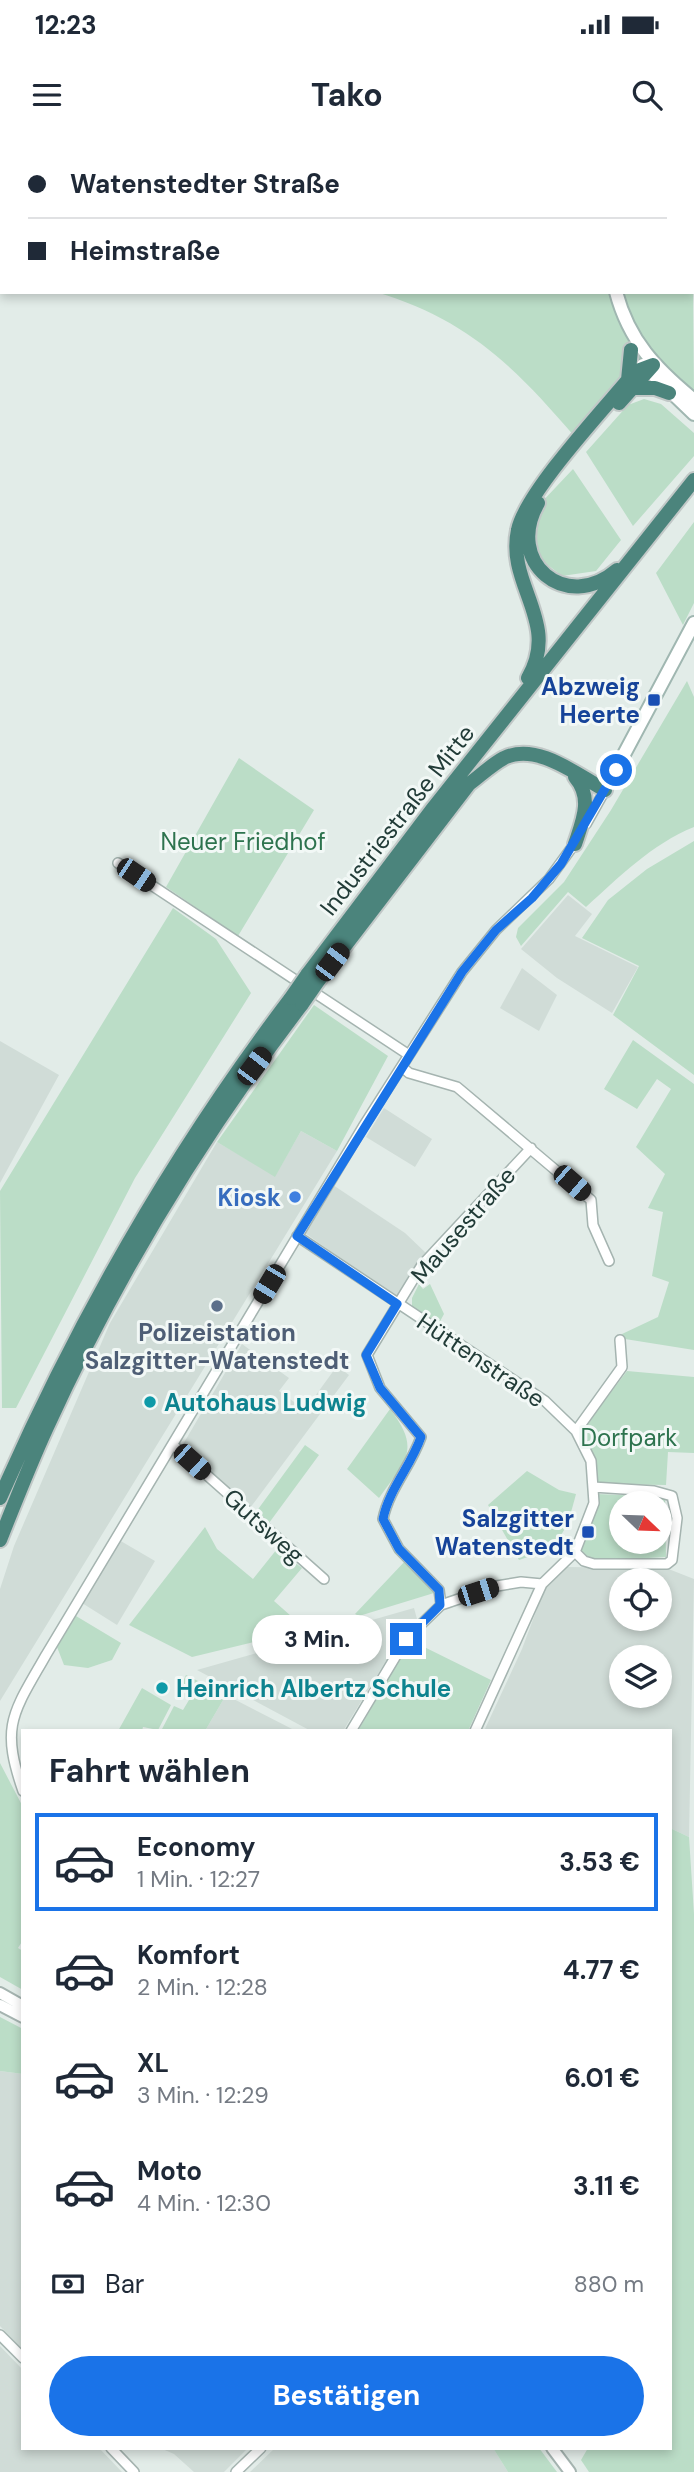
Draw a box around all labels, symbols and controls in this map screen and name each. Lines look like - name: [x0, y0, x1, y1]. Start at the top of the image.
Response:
- text: 12:23: [35, 8, 97, 42]
- text: Tako: [311, 74, 383, 116]
- icon: menu: [28, 76, 66, 114]
- icon: search: [628, 76, 666, 114]
- text: Watenstedter Straße: [70, 167, 340, 201]
- text: Heimstraße: [70, 234, 220, 268]
- place label: Abzweig Heerte: [541, 671, 640, 730]
- marker: Abzweig Heerte: [646, 692, 662, 708]
- street label: Industriestraße Mitte: [313, 718, 481, 922]
- route start: [600, 754, 632, 786]
- park label: Neuer Friedhof: [160, 826, 326, 857]
- car: [113, 855, 160, 895]
- car: [311, 939, 354, 985]
- car: [233, 1043, 276, 1089]
- street label: Mausestraße: [404, 1160, 522, 1290]
- car: [550, 1161, 595, 1205]
- place label: Kiosk: [217, 1182, 281, 1213]
- marker: Kiosk: [287, 1189, 303, 1205]
- car: [250, 1261, 289, 1307]
- marker: Polizeistation Salzgitter-Watenstedt: [209, 1298, 225, 1314]
- street label: Hüttenstraße: [411, 1306, 551, 1414]
- place label: Polizeistation Salzgitter-Watenstedt: [85, 1317, 349, 1376]
- place label: Autohaus Ludwig: [164, 1387, 367, 1418]
- marker: Autohaus Ludwig: [142, 1394, 158, 1410]
- park label: Dorfpark: [581, 1422, 677, 1453]
- car: [170, 1440, 215, 1484]
- street label: Gutsweg: [217, 1482, 311, 1570]
- north arrow: [609, 1491, 672, 1554]
- map controls: [609, 1491, 672, 1708]
- place label: Salzgitter Watenstedt: [435, 1503, 574, 1562]
- marker: Salzgitter Watenstedt: [580, 1524, 596, 1540]
- button: locate: [609, 1568, 672, 1631]
- car: [455, 1576, 502, 1608]
- callout: 3 Min.: [252, 1614, 382, 1664]
- route end: [390, 1623, 422, 1655]
- text: 3 Min.: [284, 1624, 350, 1654]
- button: layers: [609, 1645, 672, 1708]
- place label: Heinrich Albertz Schule: [176, 1673, 451, 1704]
- marker: Heinrich Albertz Schule: [154, 1680, 170, 1696]
- text: Fahrt wählen: [49, 1750, 250, 1792]
- text: Economy: [137, 1830, 255, 1864]
- icon: car: [53, 1831, 116, 1894]
- text: 3.53 €: [559, 1845, 640, 1879]
- text: 1 Min. · 12:27: [137, 1864, 260, 1894]
- text: Komfort: [137, 1938, 240, 1972]
- icon: car: [53, 1939, 116, 2002]
- text: 4.77 €: [563, 1953, 640, 1987]
- text: 2 Min. · 12:28: [137, 1972, 268, 2002]
- text: XL: [137, 2046, 169, 2080]
- icon: car: [53, 2047, 116, 2110]
- text: 6.01 €: [564, 2061, 640, 2095]
- text: 3 Min. · 12:29: [137, 2080, 269, 2110]
- text: Moto: [137, 2154, 202, 2188]
- icon: car: [53, 2155, 116, 2218]
- text: 3.11 €: [573, 2169, 640, 2203]
- text: 4 Min. · 12:30: [137, 2188, 271, 2218]
- icon: cash: [49, 2265, 87, 2303]
- text: Bar: [105, 2267, 144, 2301]
- text: 880 m: [574, 2269, 644, 2299]
- button: Bestätigen: [49, 2356, 644, 2436]

